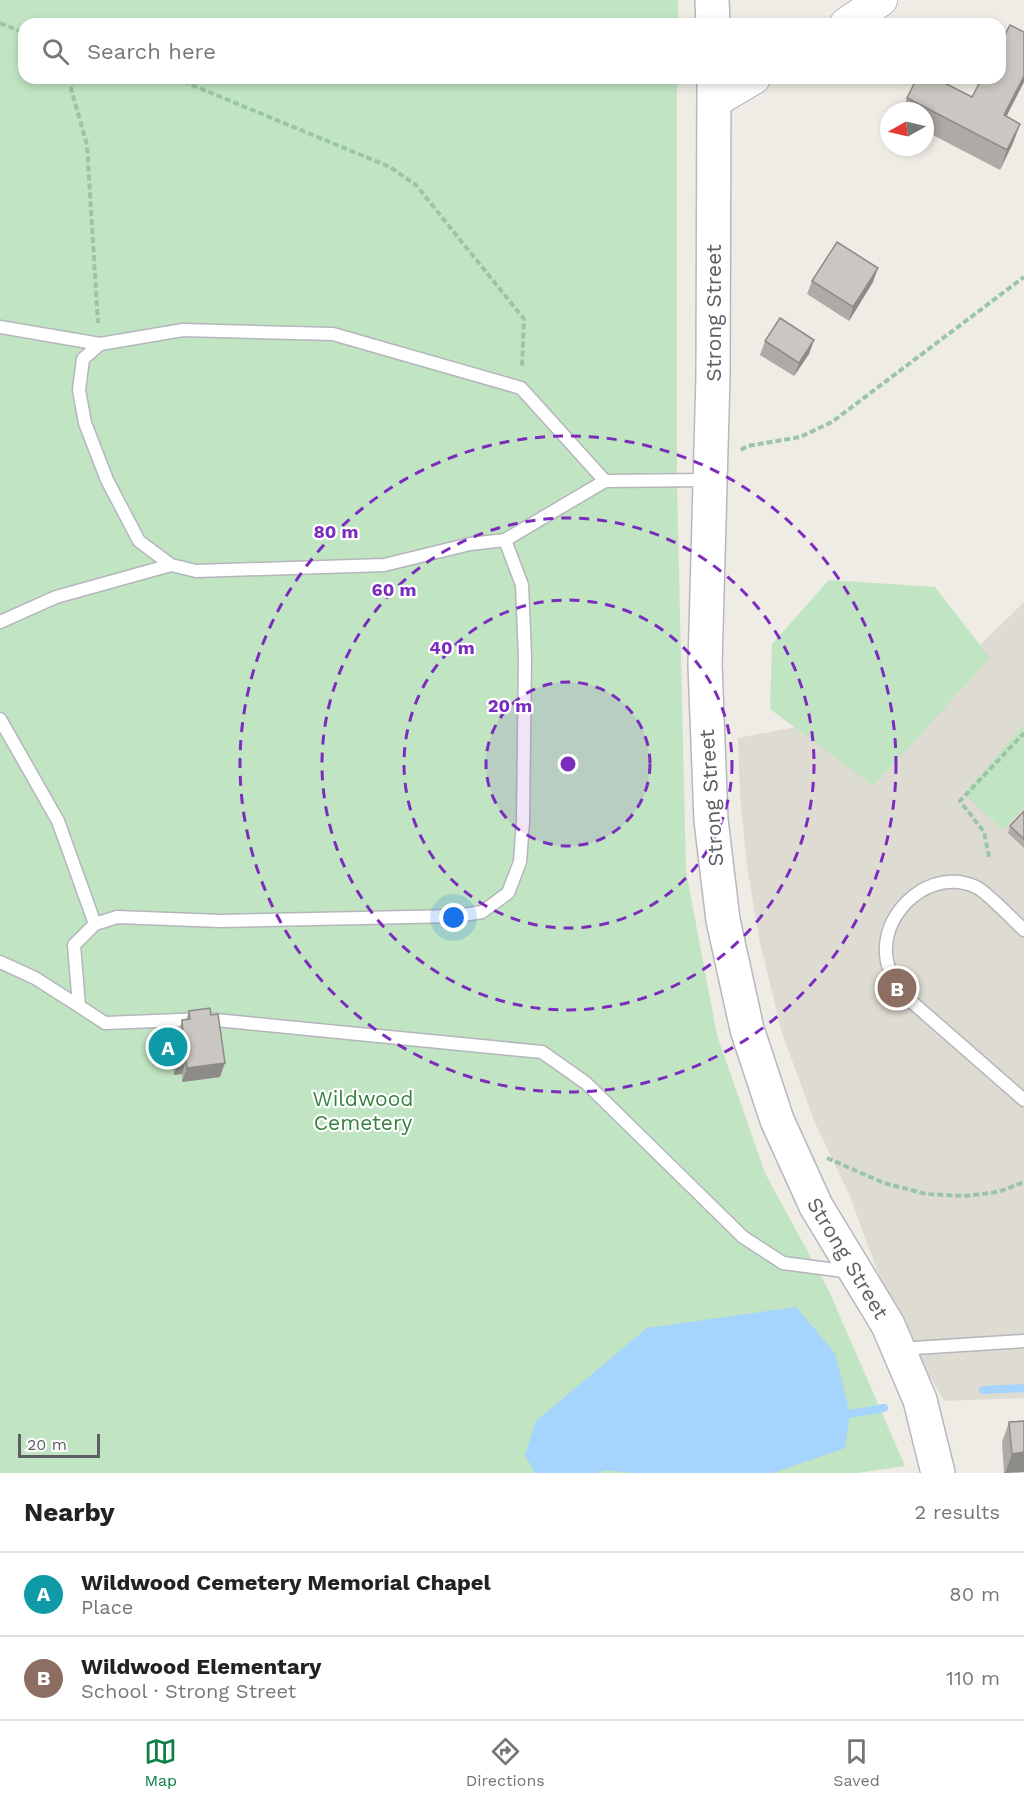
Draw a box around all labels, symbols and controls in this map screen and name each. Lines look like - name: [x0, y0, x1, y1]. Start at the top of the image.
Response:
- search box: [18, 18, 1006, 84]
- icon: search: [39, 35, 72, 68]
- text: Search here: [87, 39, 216, 64]
- north arrow: [880, 102, 934, 156]
- street label: Strong Street: [701, 244, 726, 382]
- text: 80 m: [314, 521, 358, 542]
- text: 60 m: [372, 579, 416, 600]
- text: 40 m: [429, 637, 475, 658]
- text: 20 m: [488, 695, 532, 716]
- street label: Strong Street: [694, 728, 728, 868]
- centre of rings: [558, 754, 578, 774]
- your location: [439, 903, 468, 932]
- pin: B: [878, 966, 916, 1010]
- pin: A: [148, 1024, 188, 1070]
- park label: Wildwood Cemetery: [313, 1086, 413, 1135]
- street label: Strong Street: [802, 1193, 894, 1324]
- scale bar: [18, 1431, 100, 1458]
- text: 20 m: [27, 1435, 67, 1454]
- text: Nearby: [24, 1497, 115, 1527]
- text: 2 results: [915, 1500, 1000, 1524]
- text: Wildwood Cemetery Memorial Chapel: [81, 1570, 491, 1595]
- text: A: [37, 1582, 50, 1606]
- text: 80 m: [949, 1582, 1000, 1606]
- text: Place: [81, 1595, 133, 1619]
- text: Wildwood Elementary: [81, 1654, 322, 1679]
- text: B: [37, 1666, 50, 1690]
- text: 110 m: [946, 1666, 1000, 1690]
- text: School · Strong Street: [81, 1679, 296, 1703]
- tab: Map: [144, 1735, 177, 1790]
- tab: Directions: [466, 1735, 545, 1790]
- tab: Saved: [833, 1735, 880, 1790]

